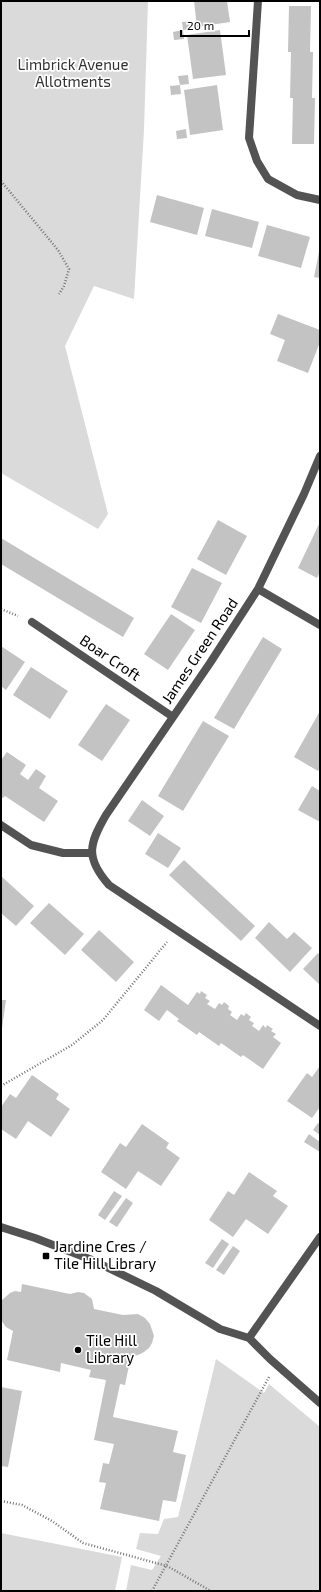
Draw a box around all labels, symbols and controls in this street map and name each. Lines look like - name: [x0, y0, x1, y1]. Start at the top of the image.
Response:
- scale bar: [181, 12, 249, 38]
- text: 20 m: [187, 18, 214, 32]
- park label: Limbrick Avenue Allotments: [18, 55, 128, 90]
- street label: James Green Road: [157, 594, 241, 707]
- street label: Boar Croft: [77, 630, 145, 684]
- place label: Jardine Cres / Tile Hill Library: [54, 1237, 156, 1272]
- marker: Jardine Cres / Tile Hill Library: [41, 1251, 51, 1261]
- place label: Tile Hill Library: [86, 1331, 137, 1366]
- marker: Tile Hill Library: [73, 1345, 83, 1355]

